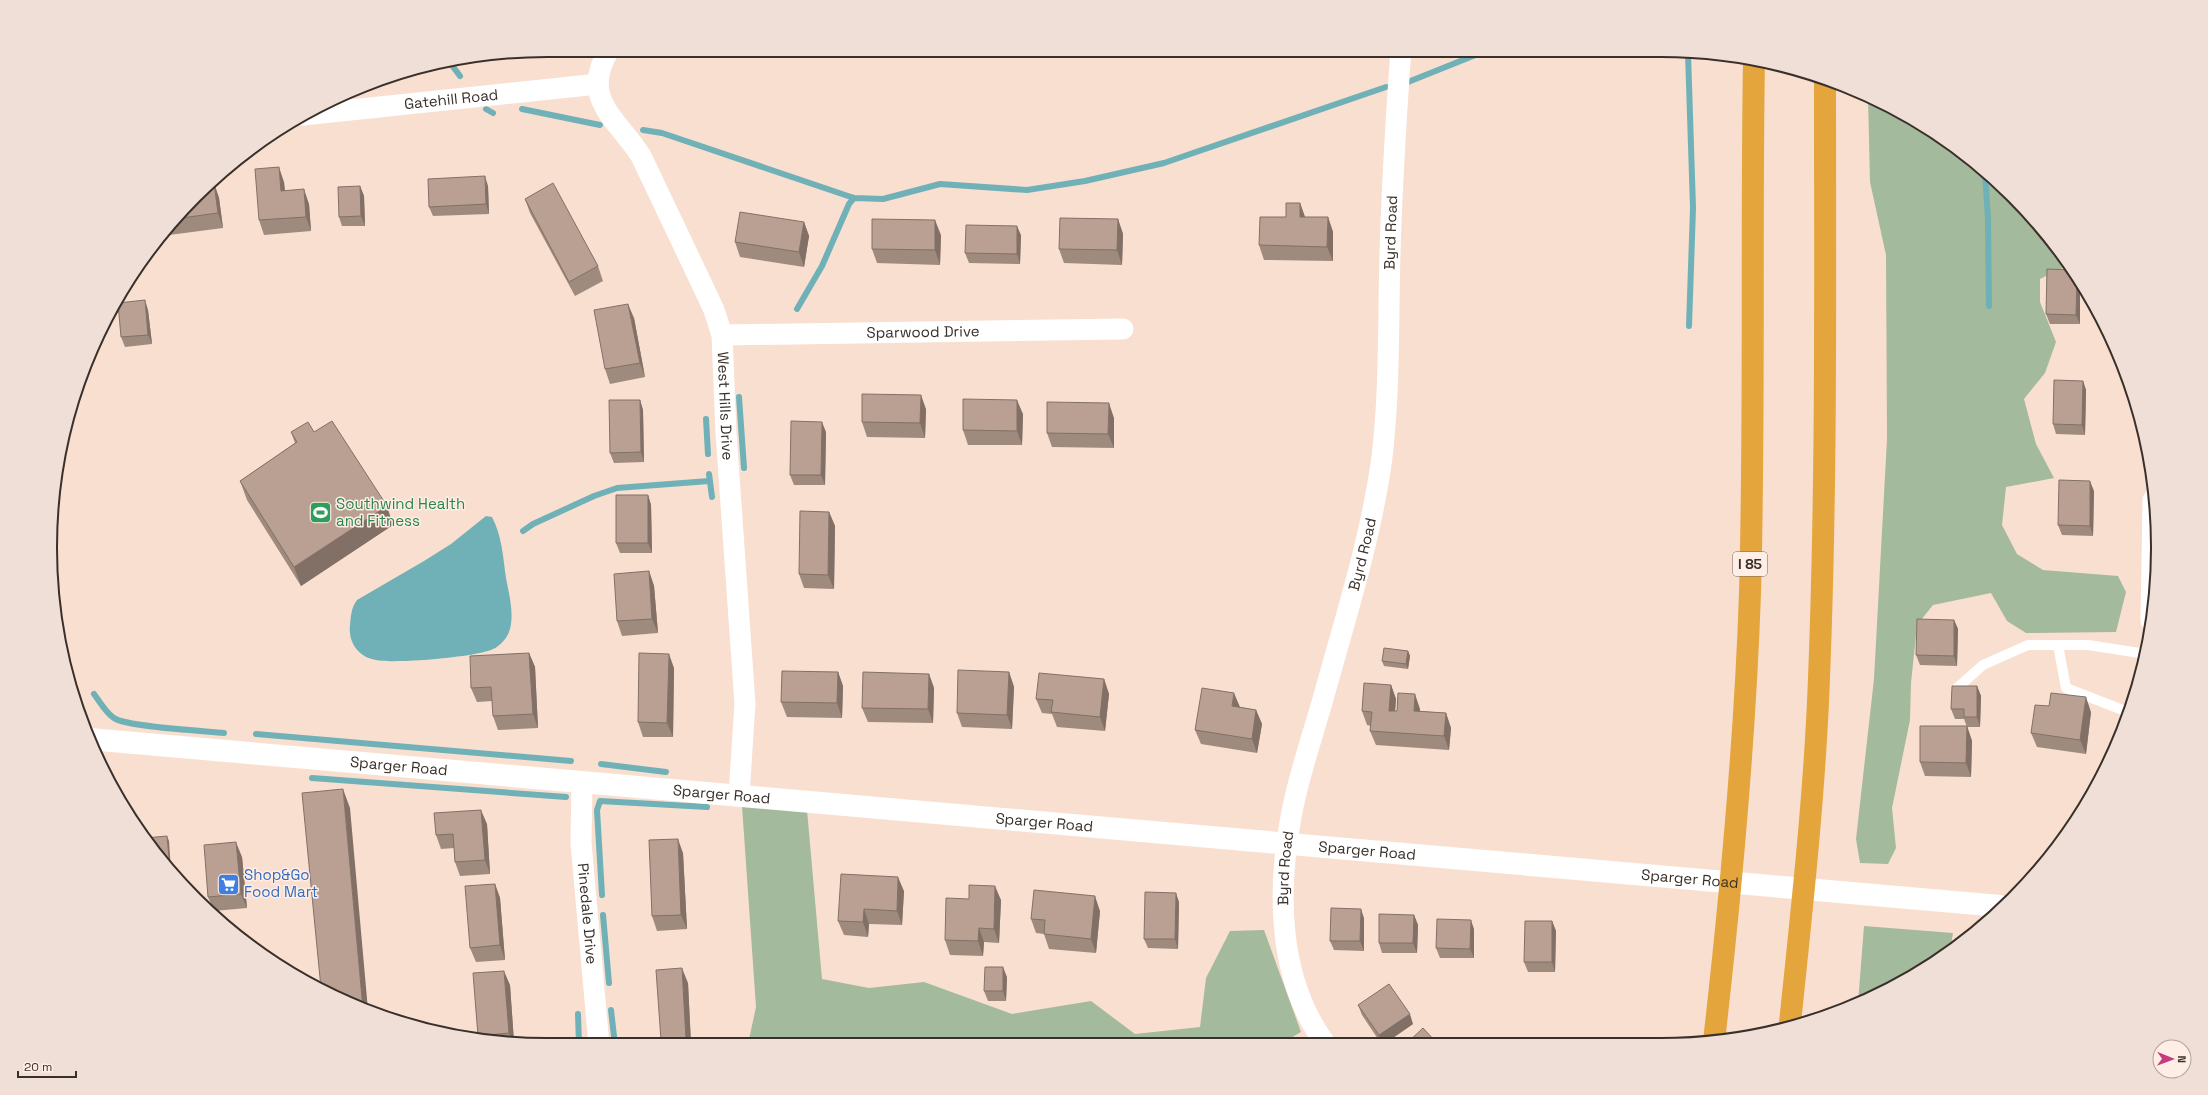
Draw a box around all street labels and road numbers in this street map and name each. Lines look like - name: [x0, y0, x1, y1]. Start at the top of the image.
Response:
- street label: Gatehill Road: [403, 85, 499, 113]
- street label: Byrd Road: [1380, 195, 1401, 270]
- street label: Sparwood Drive: [866, 321, 980, 342]
- street label: West Hills Drive: [714, 351, 738, 461]
- street label: Byrd Road: [1344, 516, 1380, 593]
- road number: I 85: [1733, 552, 1767, 576]
- street label: Sparger Road: [349, 752, 448, 779]
- street label: Sparger Road: [672, 780, 771, 808]
- street label: Sparger Road: [995, 808, 1094, 836]
- street label: Byrd Road: [1273, 829, 1297, 906]
- street label: Sparger Road: [1318, 836, 1417, 864]
- street label: Pinedale Drive: [574, 862, 602, 965]
- street label: Sparger Road: [1640, 865, 1739, 892]

